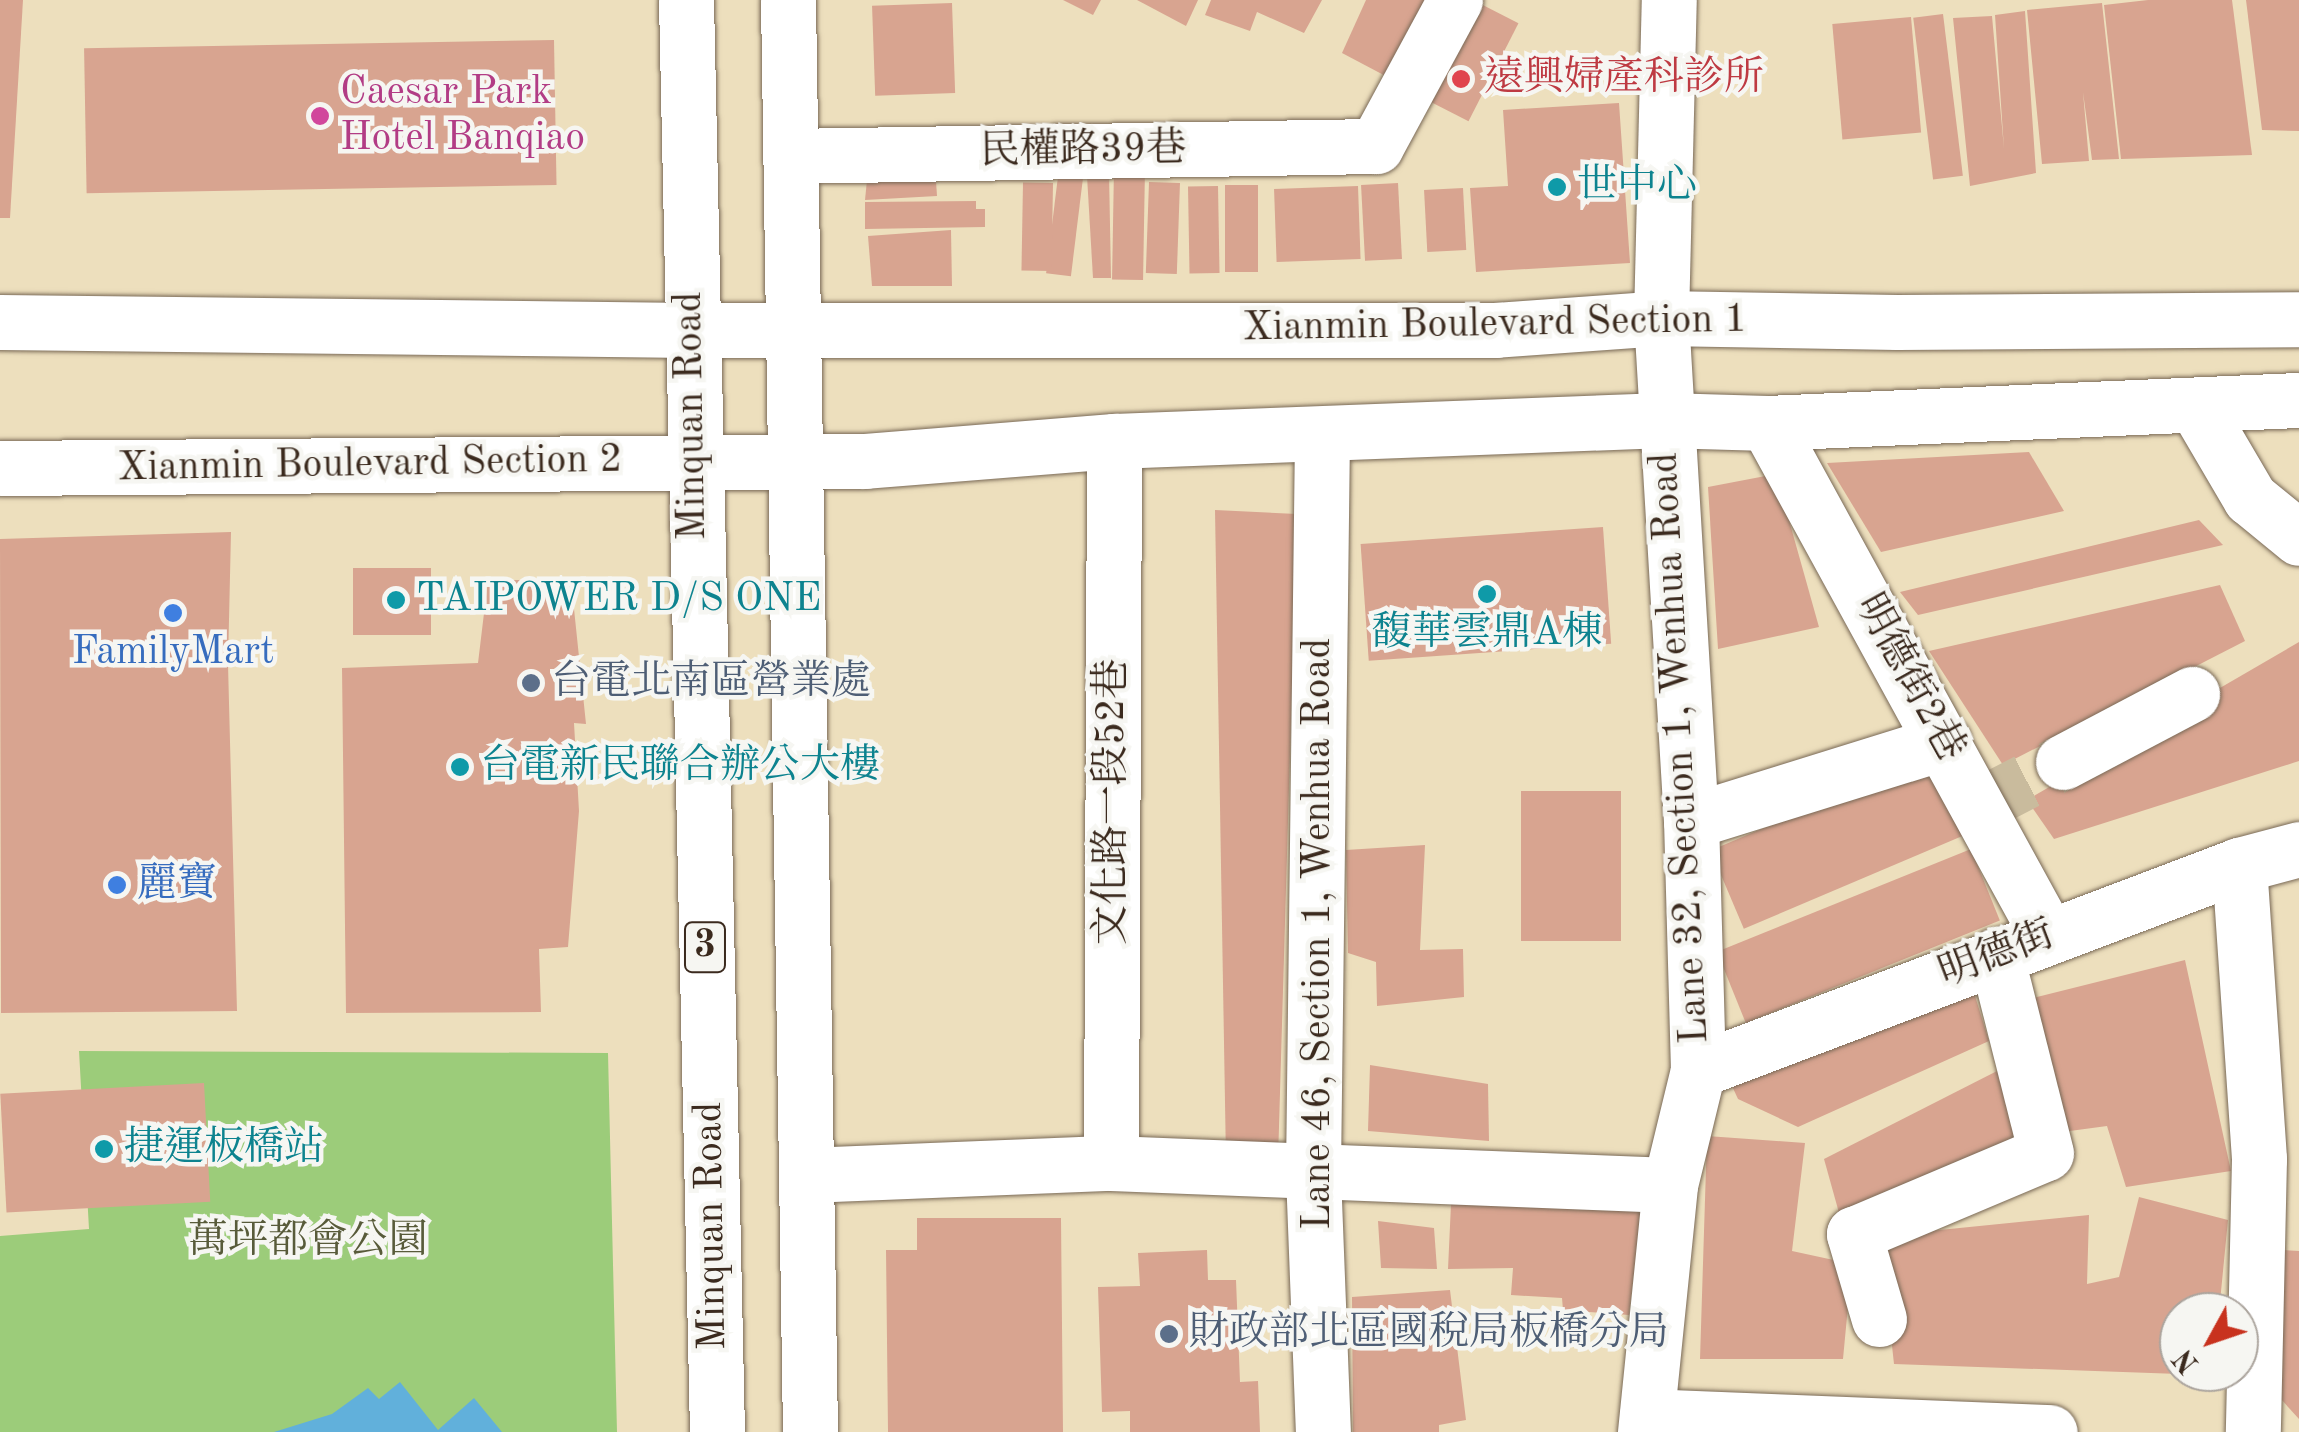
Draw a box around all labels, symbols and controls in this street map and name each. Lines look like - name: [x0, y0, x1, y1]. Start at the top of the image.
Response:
- place label: 遠興婦產科診所: [1484, 55, 1764, 103]
- marker: 遠興婦產科診所: [1448, 66, 1474, 92]
- place label: Caesar Park Hotel Banqiao: [340, 69, 585, 163]
- marker: Caesar Park Hotel Banqiao: [309, 105, 331, 127]
- street label: 民權路39巷: [979, 125, 1187, 177]
- place label: 世中心: [1577, 163, 1697, 211]
- marker: 世中心: [1546, 176, 1568, 198]
- street label: Minquan Road: [666, 291, 718, 541]
- street label: Xianmin Boulevard Section 1: [1242, 297, 1748, 353]
- street label: Xianmin Boulevard Section 2: [117, 437, 623, 493]
- street label: Lane 32, Section 1, Wenhua Road: [1642, 451, 1720, 1045]
- place label: TAIPOWER D/S ONE: [416, 576, 821, 624]
- marker: 馥華雲鼎A棟: [1476, 583, 1498, 605]
- street label: 明德街2巷: [1844, 586, 1974, 770]
- marker: TAIPOWER D/S ONE: [385, 589, 407, 611]
- marker: FamilyMart: [162, 602, 184, 624]
- place label: 馥華雲鼎A棟: [1372, 610, 1602, 658]
- place label: FamilyMart: [72, 629, 274, 677]
- street label: Lane 46, Section 1, Wenhua Road: [1295, 638, 1343, 1230]
- place label: 台電北南區營業處: [551, 659, 871, 707]
- street label: 文化路一段52巷: [1089, 659, 1137, 945]
- marker: 台電北南區營業處: [520, 672, 542, 694]
- place label: 台電新民聯合辦公大樓: [480, 743, 880, 791]
- marker: 台電新民聯合辦公大樓: [449, 756, 471, 778]
- place label: 麗寶: [137, 861, 217, 909]
- marker: 麗寶: [106, 874, 128, 896]
- street label: 明德街: [1932, 911, 2062, 999]
- road number: 3: [682, 914, 728, 980]
- street label: Minquan Road: [686, 1101, 738, 1351]
- place label: 捷運板橋站: [124, 1125, 324, 1173]
- marker: 捷運板橋站: [93, 1138, 115, 1160]
- park label: 萬坪都會公園: [188, 1218, 428, 1266]
- north arrow: [2159, 1292, 2259, 1392]
- place label: 財政部北區國稅局板橋分局: [1189, 1310, 1669, 1358]
- marker: 財政部北區國稅局板橋分局: [1158, 1323, 1180, 1345]
- text: N: [2170, 1343, 2205, 1377]

